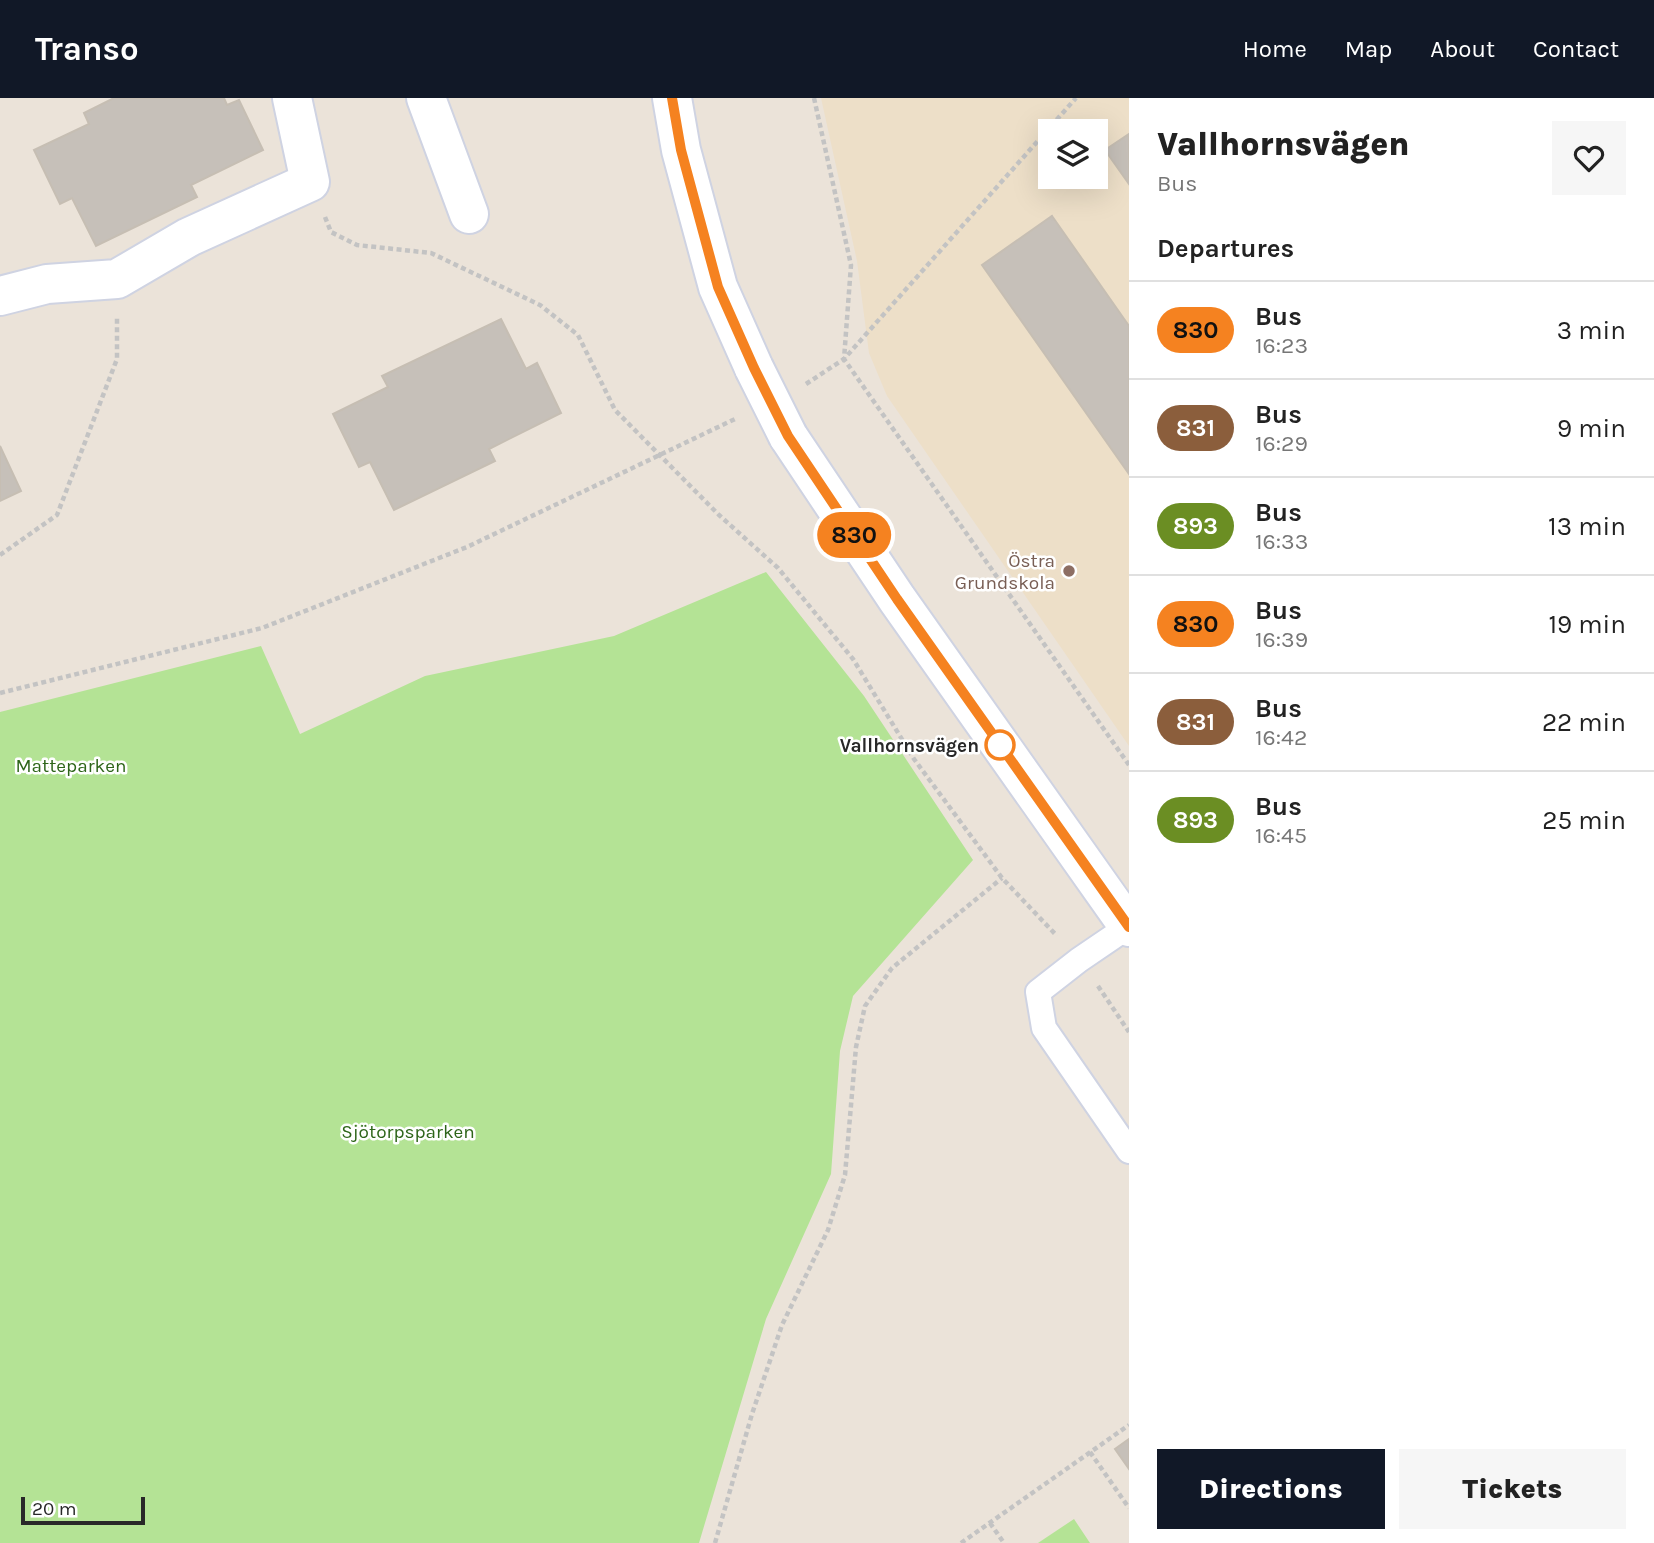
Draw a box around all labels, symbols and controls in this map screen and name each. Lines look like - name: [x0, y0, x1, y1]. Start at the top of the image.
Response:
- text: Transo: [35, 30, 139, 68]
- text: Home: [1243, 35, 1307, 63]
- text: Map: [1345, 35, 1392, 63]
- text: About: [1430, 35, 1495, 63]
- text: Contact: [1533, 35, 1619, 63]
- map controls: [1038, 119, 1108, 189]
- button: layers: [1038, 119, 1108, 189]
- button: heart: [1552, 121, 1626, 195]
- text: Vallhornsvägen: [1157, 125, 1410, 163]
- text: Bus: [1157, 170, 1197, 197]
- text: Departures: [1157, 233, 1294, 264]
- text: Bus: [1255, 301, 1302, 332]
- text: 3 min: [1557, 315, 1626, 346]
- text: 830: [1173, 316, 1218, 344]
- text: 16:23: [1255, 332, 1308, 359]
- text: Bus: [1255, 399, 1302, 430]
- text: 9 min: [1557, 413, 1626, 444]
- text: 831: [1176, 414, 1215, 442]
- text: 16:29: [1255, 430, 1308, 457]
- text: Bus: [1255, 497, 1302, 528]
- text: 13 min: [1548, 511, 1626, 542]
- line badge: 830: [814, 512, 894, 558]
- text: 893: [1173, 512, 1218, 540]
- text: 830: [831, 521, 877, 549]
- text: 16:33: [1255, 528, 1308, 555]
- place label: Östra Grundskola: [955, 550, 1055, 594]
- marker: Östra Grundskola: [1061, 563, 1077, 579]
- text: Bus: [1255, 595, 1302, 626]
- text: 19 min: [1548, 609, 1626, 640]
- text: 830: [1173, 610, 1218, 638]
- text: 16:39: [1255, 626, 1308, 653]
- text: Bus: [1255, 693, 1302, 724]
- text: 22 min: [1542, 707, 1626, 738]
- text: 831: [1176, 708, 1215, 736]
- text: 16:42: [1255, 724, 1307, 751]
- marker: Vallhornsvägen: [985, 730, 1015, 760]
- place label: Vallhornsvägen: [840, 735, 979, 757]
- park label: Matteparken: [16, 755, 126, 777]
- text: Bus: [1255, 791, 1302, 822]
- text: 25 min: [1542, 805, 1626, 836]
- text: 893: [1173, 806, 1218, 834]
- text: 16:45: [1255, 822, 1307, 849]
- park label: Sjötorpsparken: [341, 1121, 475, 1143]
- button: Directions: [1157, 1449, 1385, 1529]
- button: Tickets: [1399, 1449, 1626, 1529]
- scale bar: [21, 1494, 145, 1526]
- text: 20 m: [32, 1498, 77, 1520]

